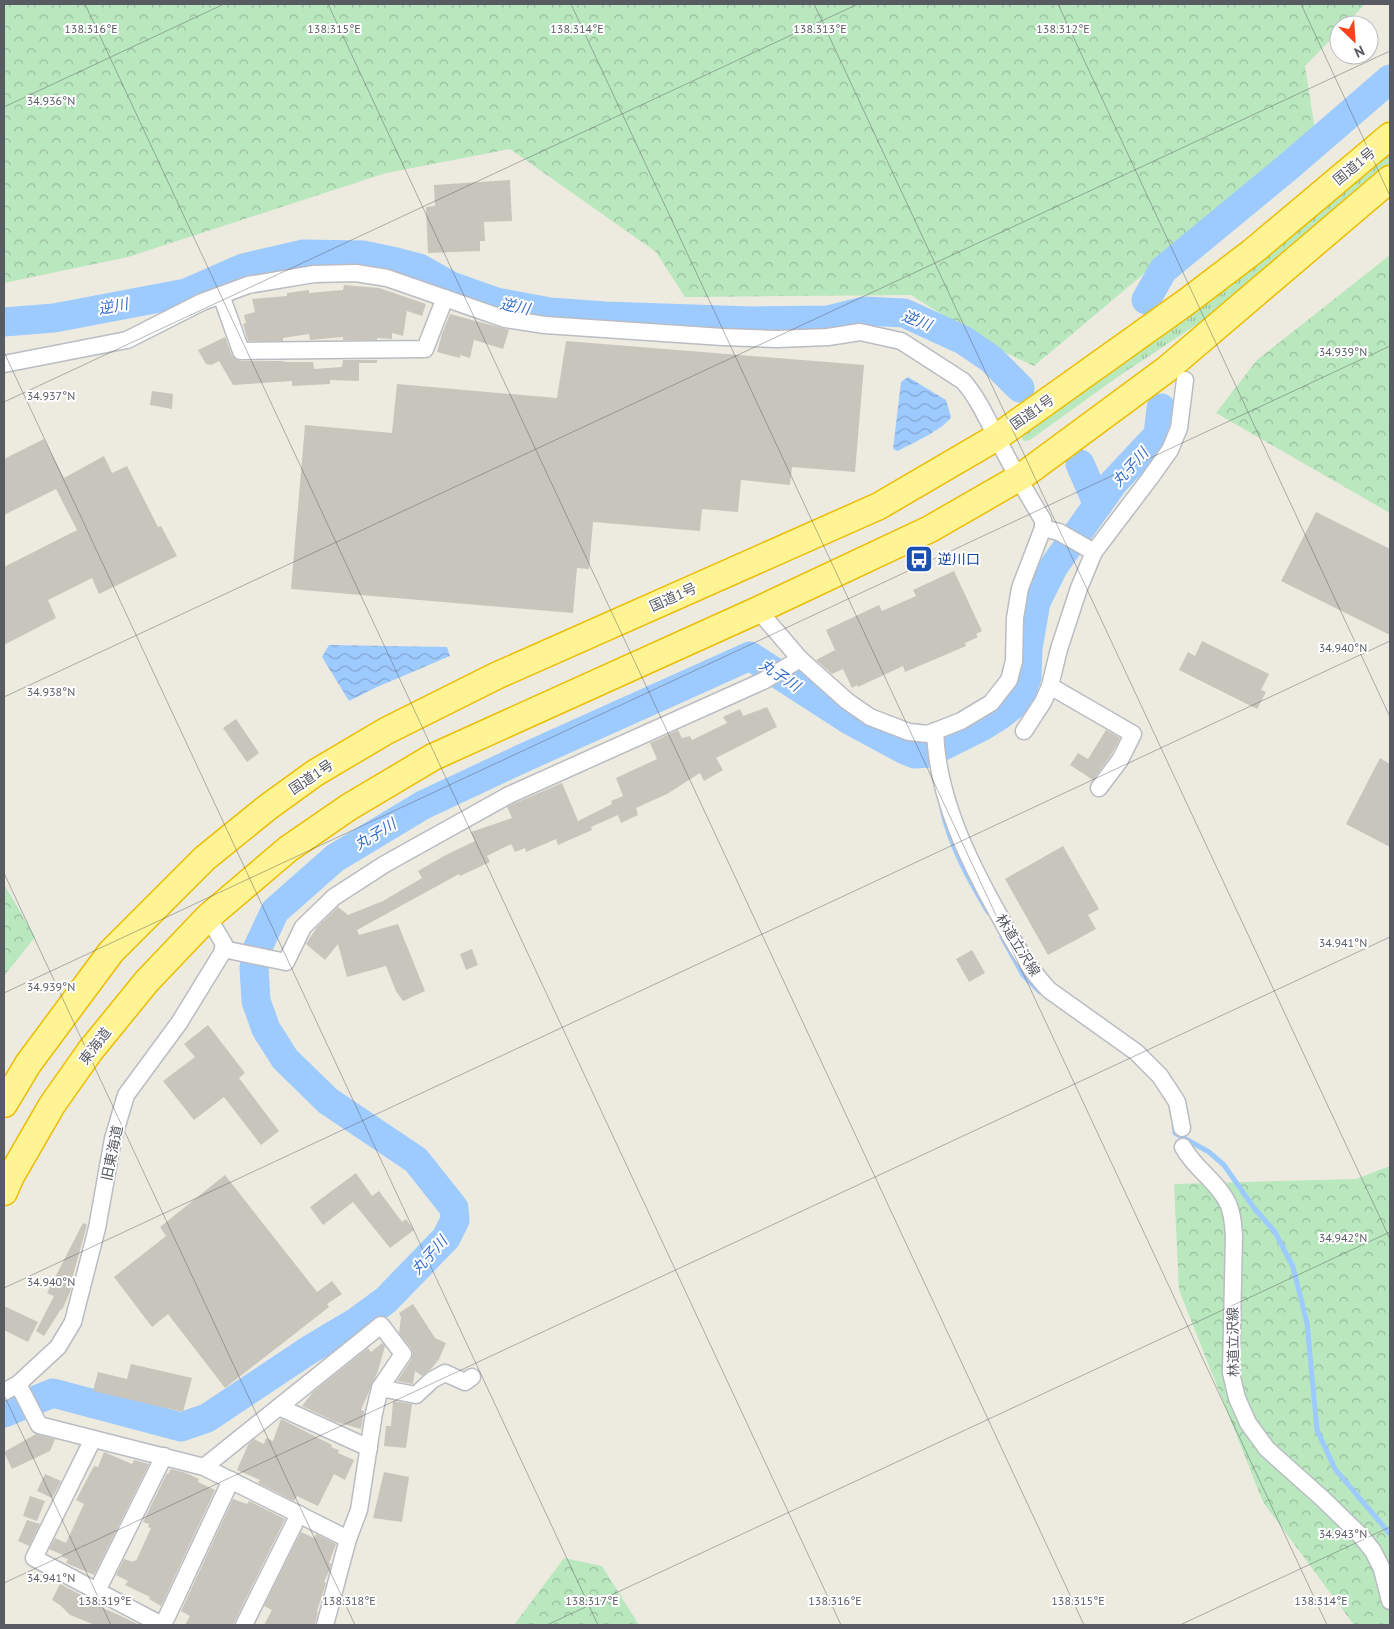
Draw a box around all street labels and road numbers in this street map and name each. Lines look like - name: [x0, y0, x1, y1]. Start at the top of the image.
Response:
- street label: 国道1号: [1329, 143, 1379, 189]
- street label: 国道1号: [1007, 390, 1057, 434]
- street label: 国道1号: [647, 579, 699, 615]
- street label: 国道1号: [285, 756, 337, 798]
- street label: 林道立沢線: [992, 911, 1044, 979]
- street label: 東海道: [75, 1024, 115, 1068]
- street label: 旧東海道: [97, 1124, 127, 1182]
- street label: 林道立沢線: [1223, 1307, 1243, 1377]

